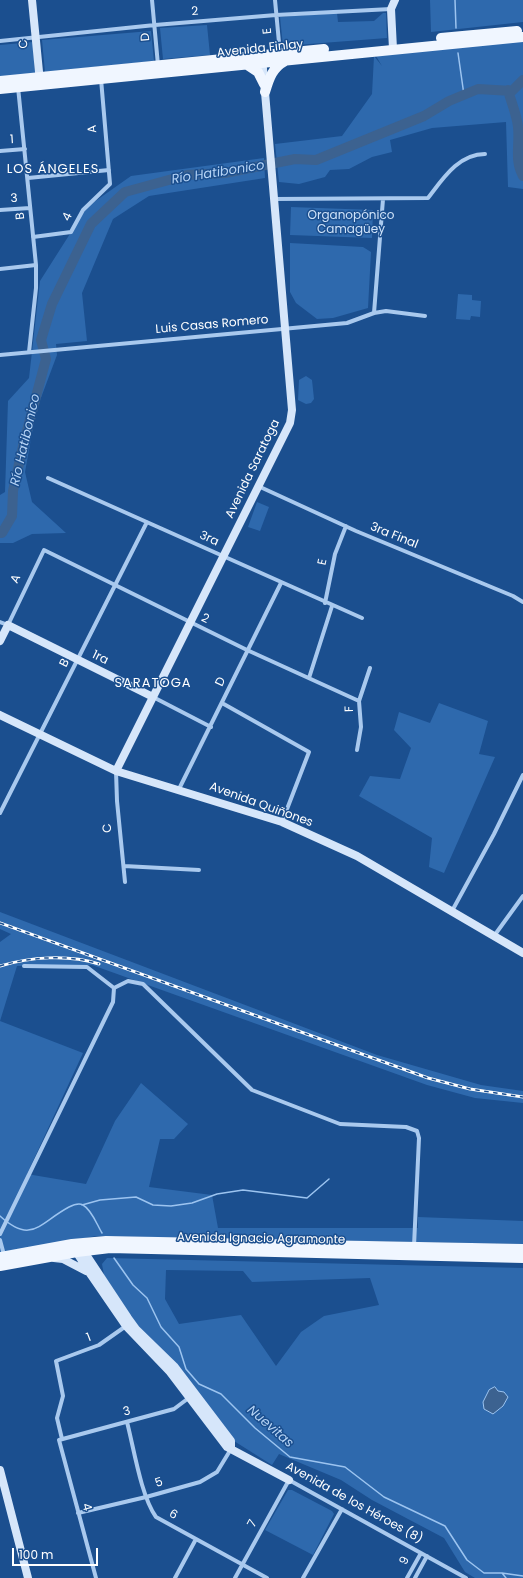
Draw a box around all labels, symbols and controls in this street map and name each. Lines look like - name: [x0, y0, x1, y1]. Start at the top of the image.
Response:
- street label: 2: [191, 5, 199, 19]
- street label: E: [261, 27, 275, 35]
- street label: D: [139, 32, 153, 42]
- street label: Avenida Finlay: [216, 37, 304, 61]
- street label: C: [16, 39, 32, 49]
- street label: A: [85, 124, 101, 134]
- street label: 1: [10, 133, 14, 147]
- water label: Río Hatibonico: [170, 158, 266, 188]
- district label: LOS ÁNGELES: [7, 162, 99, 178]
- street label: 3: [10, 192, 18, 206]
- park label: Organopónico Camagüey: [308, 209, 394, 237]
- street label: 4: [60, 211, 76, 223]
- street label: B: [13, 212, 29, 220]
- street label: Luis Casas Romero: [155, 313, 269, 337]
- water label: Río Hatibonico: [8, 393, 44, 487]
- street label: Avenida Saratoga: [223, 417, 283, 521]
- street label: 3ra Final: [368, 520, 420, 552]
- street label: 3ra: [197, 528, 221, 550]
- street label: E: [315, 557, 331, 567]
- street label: A: [8, 572, 24, 586]
- street label: 2: [199, 611, 211, 627]
- street label: 1ra: [89, 648, 111, 668]
- street label: B: [57, 656, 73, 670]
- street label: D: [213, 675, 229, 689]
- district label: SARATOGA: [114, 676, 192, 692]
- street label: F: [343, 706, 357, 712]
- street label: Avenida Quiñones: [207, 780, 315, 830]
- street label: C: [100, 823, 116, 833]
- street label: Avenida Ignacio Agramonte: [177, 1230, 345, 1248]
- street label: 1: [85, 1331, 93, 1345]
- water label: Nuevitas: [244, 1403, 296, 1451]
- street label: 3: [122, 1404, 132, 1420]
- street label: Avenida de los Héroes (8): [283, 1459, 425, 1547]
- street label: 5: [153, 1475, 165, 1491]
- street label: 4: [78, 1501, 94, 1513]
- street label: 6: [166, 1507, 180, 1523]
- street label: 7: [245, 1518, 261, 1530]
- scale bar: [14, 1540, 100, 1566]
- text: 100 m: [19, 1546, 53, 1563]
- street label: 9: [397, 1554, 413, 1568]

